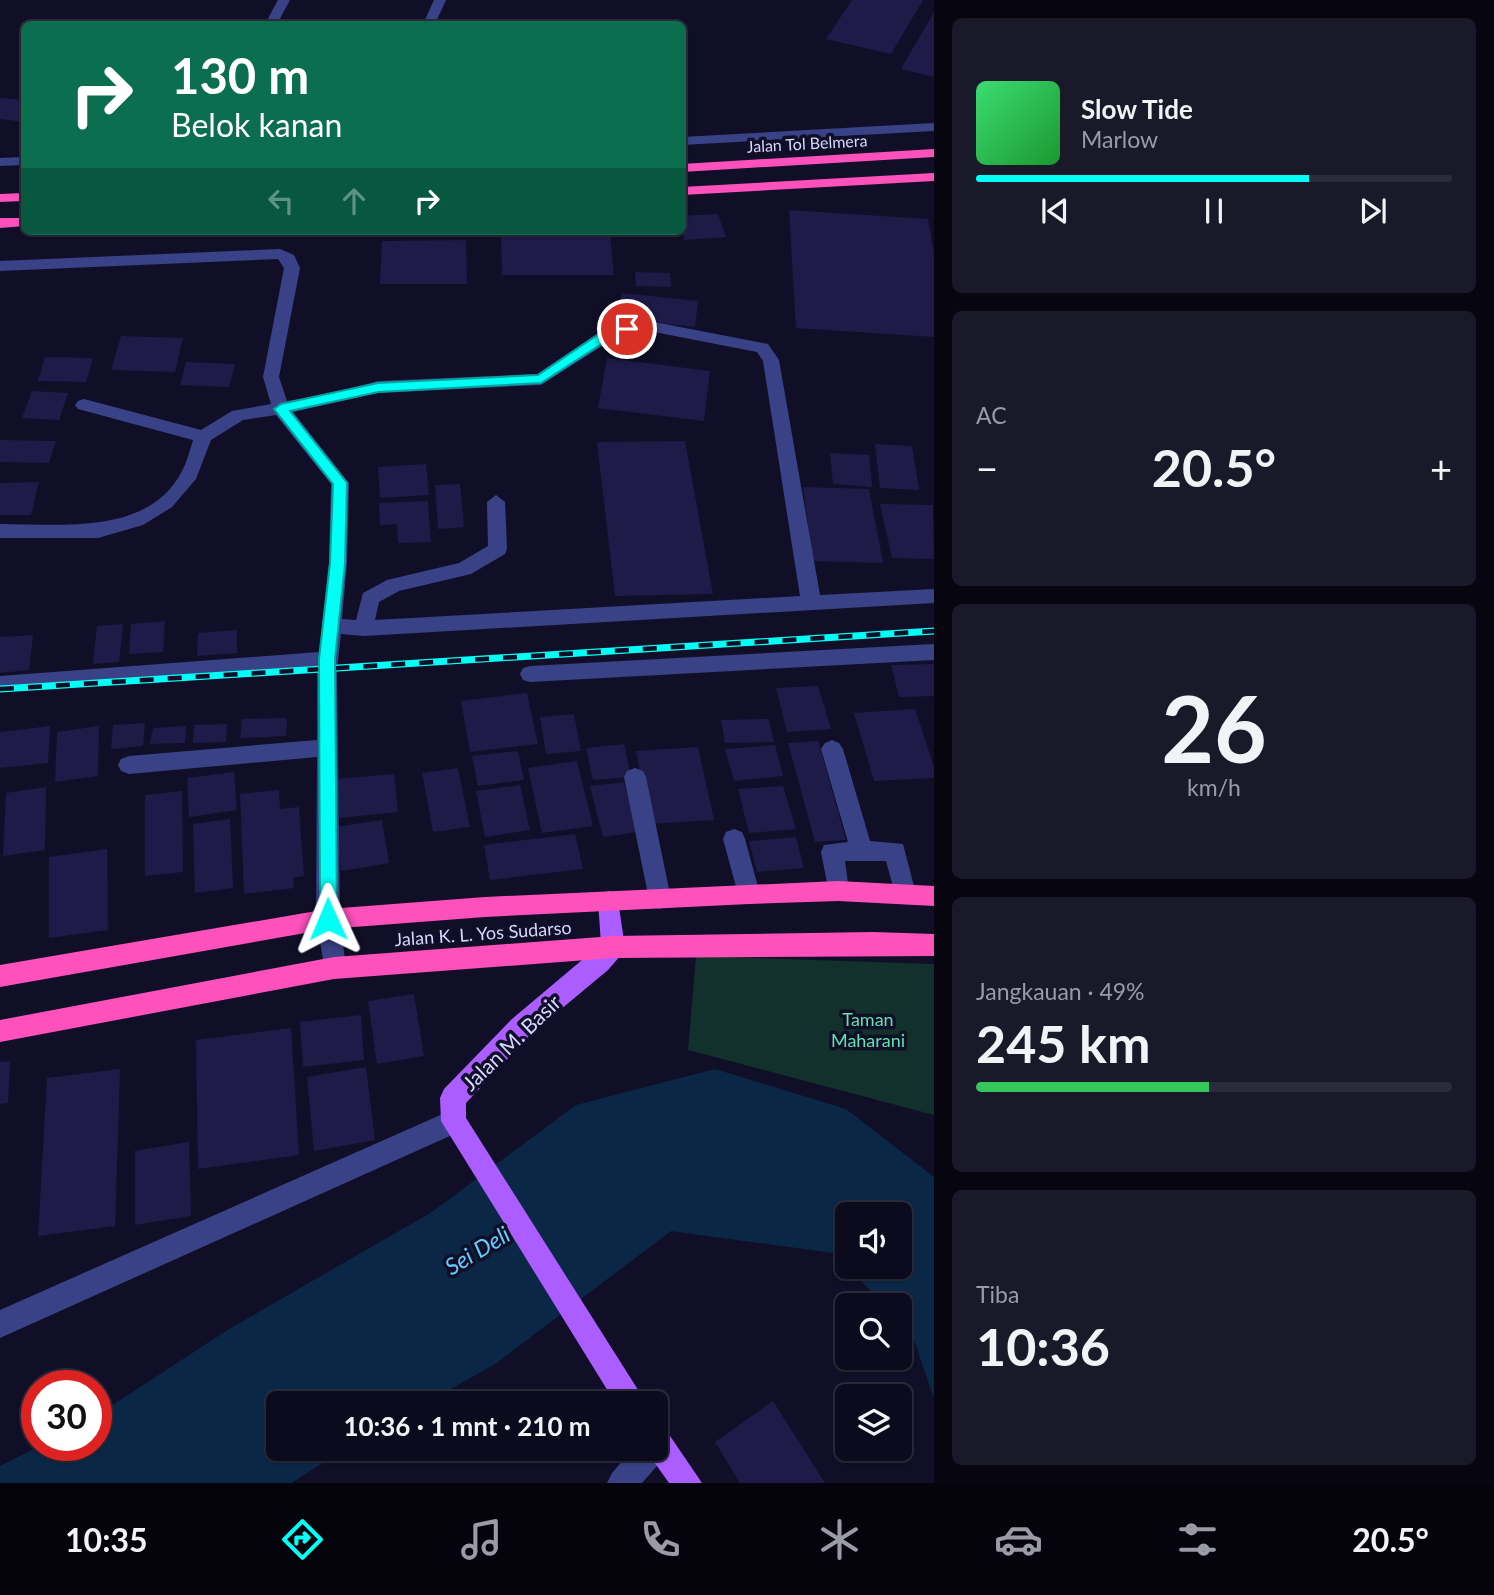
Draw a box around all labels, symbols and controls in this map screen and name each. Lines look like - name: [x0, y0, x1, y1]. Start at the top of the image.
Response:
- text: 130 m: [171, 46, 309, 104]
- icon: right: [56, 49, 147, 140]
- text: Slow Tide: [1081, 93, 1193, 125]
- text: Belok kanan: [171, 105, 342, 144]
- text: Marlow: [1081, 125, 1158, 153]
- street label: Jalan Tol Belmera: [746, 130, 868, 156]
- icon: left: [262, 182, 300, 220]
- icon: ahead: [335, 182, 373, 220]
- icon: right: [408, 182, 446, 220]
- icon: previous: [1036, 192, 1074, 230]
- icon: pause: [1195, 192, 1233, 230]
- icon: next: [1354, 192, 1392, 230]
- pin: [597, 299, 657, 359]
- icon: arrive: [608, 310, 646, 348]
- text: AC: [976, 401, 1007, 429]
- text: 20.5°: [1152, 436, 1276, 498]
- text: −: [976, 445, 998, 491]
- text: +: [1430, 445, 1452, 491]
- text: 26: [1161, 673, 1267, 782]
- text: km/h: [1187, 773, 1241, 801]
- position arrow: [291, 882, 365, 956]
- street label: Jalan K. L. Yos Sudarso: [394, 916, 572, 950]
- text: Jangkauan · 49%: [976, 977, 1145, 1005]
- street label: Jalan M. Basir: [457, 989, 566, 1095]
- park label: Taman Maharani: [831, 1008, 905, 1051]
- text: 245 km: [976, 1012, 1150, 1074]
- map controls: [835, 1202, 912, 1461]
- button: sound: [835, 1202, 912, 1279]
- water label: Sei Deli: [439, 1220, 515, 1280]
- text: Tiba: [976, 1280, 1019, 1308]
- button: search: [835, 1293, 912, 1370]
- text: 10:36: [976, 1315, 1110, 1377]
- speed limit sign: 30: [21, 1370, 112, 1461]
- button: layers: [835, 1384, 912, 1461]
- text: 10:36 · 1 mnt · 210 m: [343, 1410, 591, 1442]
- icon: directions: [278, 1515, 327, 1564]
- icon: music: [457, 1515, 506, 1564]
- icon: phone: [636, 1515, 685, 1564]
- icon: climate: [815, 1515, 864, 1564]
- icon: car: [994, 1515, 1043, 1564]
- icon: filters: [1173, 1515, 1222, 1564]
- text: 10:35: [65, 1520, 148, 1559]
- text: 20.5°: [1352, 1520, 1429, 1559]

